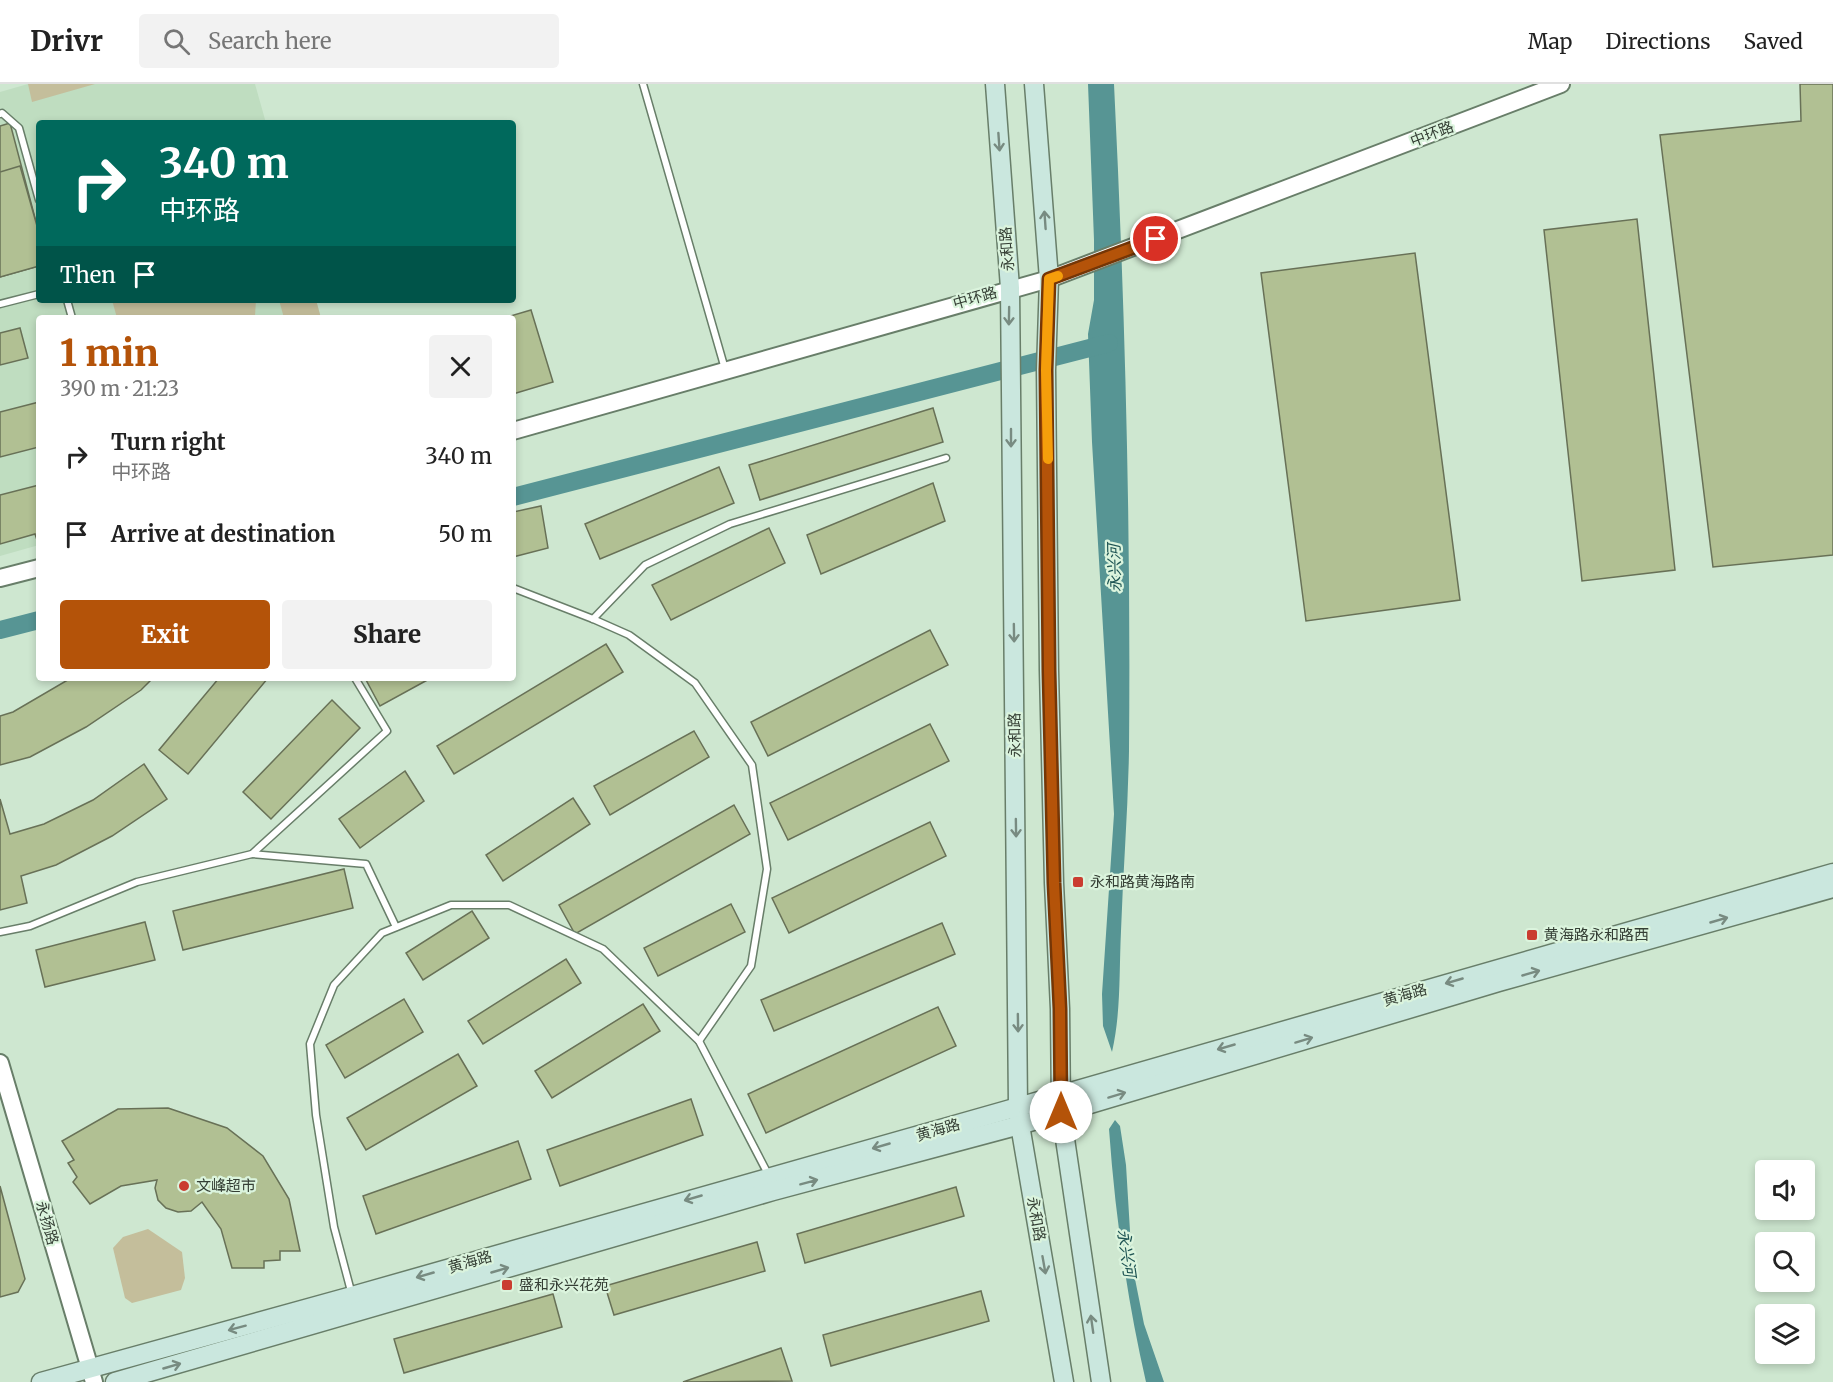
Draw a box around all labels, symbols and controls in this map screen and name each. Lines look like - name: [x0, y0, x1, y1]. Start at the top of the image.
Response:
- search box: [139, 14, 559, 68]
- text: Drivr: [30, 23, 103, 59]
- icon: search: [160, 25, 193, 58]
- text: Search here: [208, 27, 331, 55]
- text: Map: [1528, 28, 1572, 55]
- text: Directions: [1605, 28, 1710, 55]
- text: Saved: [1743, 28, 1803, 55]
- street label: 中环路: [1407, 117, 1456, 150]
- one-way arrow: [994, 132, 1005, 152]
- text: 340 m: [159, 137, 289, 189]
- icon: right: [60, 144, 138, 222]
- text: 中环路: [159, 193, 240, 227]
- one-way arrow: [1039, 211, 1050, 231]
- pin: [1130, 213, 1181, 264]
- icon: arrive: [1139, 222, 1172, 255]
- street label: 永和路: [995, 226, 1018, 272]
- icon: arrive: [128, 258, 161, 291]
- text: Then: [60, 261, 116, 289]
- street label: 中环路: [951, 282, 999, 313]
- one-way arrow: [1003, 306, 1015, 326]
- text: 1 min: [60, 331, 159, 376]
- button: close: [429, 335, 492, 398]
- text: 390 m · 21:23: [60, 376, 179, 401]
- text: Turn right: [111, 428, 225, 456]
- one-way arrow: [1005, 428, 1017, 448]
- icon: right: [60, 440, 93, 473]
- text: 340 m: [425, 442, 492, 470]
- text: 中环路: [111, 459, 171, 484]
- icon: arrive: [60, 518, 93, 551]
- text: Arrive at destination: [111, 520, 335, 548]
- text: 50 m: [438, 520, 492, 548]
- water label: 永兴河: [1104, 541, 1124, 592]
- button: Exit: [60, 600, 270, 669]
- button: Share: [282, 600, 492, 669]
- one-way arrow: [1008, 623, 1019, 643]
- street label: 永和路: [1005, 712, 1024, 758]
- one-way arrow: [1010, 818, 1022, 838]
- place label: 永和路黄海路南: [1090, 872, 1195, 891]
- marker: 永和路黄海路南: [1071, 875, 1085, 889]
- one-way arrow: [1709, 914, 1728, 926]
- place label: 黄海路永和路西: [1544, 925, 1649, 944]
- marker: 黄海路永和路西: [1525, 928, 1539, 942]
- one-way arrow: [1521, 967, 1540, 978]
- one-way arrow: [1445, 976, 1464, 987]
- street label: 黄海路: [1381, 979, 1429, 1010]
- one-way arrow: [1012, 1013, 1023, 1033]
- one-way arrow: [1294, 1034, 1313, 1045]
- one-way arrow: [1217, 1042, 1236, 1053]
- position arrow: [1029, 1080, 1093, 1144]
- one-way arrow: [1107, 1089, 1126, 1100]
- street label: 黄海路: [914, 1114, 962, 1145]
- one-way arrow: [872, 1141, 891, 1152]
- map controls: [1755, 1160, 1815, 1364]
- button: sound: [1755, 1160, 1815, 1220]
- place label: 文峰超市: [196, 1176, 256, 1195]
- one-way arrow: [799, 1176, 818, 1187]
- marker: 文峰超市: [177, 1179, 191, 1193]
- one-way arrow: [684, 1193, 703, 1205]
- street label: 永和路: [1023, 1195, 1050, 1243]
- street label: 永扬路: [32, 1199, 63, 1247]
- water label: 永兴河: [1114, 1228, 1141, 1281]
- button: search: [1755, 1232, 1815, 1292]
- street label: 黄海路: [446, 1246, 494, 1277]
- one-way arrow: [1039, 1255, 1050, 1275]
- one-way arrow: [490, 1264, 509, 1275]
- one-way arrow: [416, 1270, 435, 1281]
- place label: 盛和永兴花苑: [519, 1275, 609, 1294]
- marker: 盛和永兴花苑: [500, 1278, 514, 1292]
- button: layers: [1755, 1304, 1815, 1364]
- one-way arrow: [1087, 1315, 1098, 1335]
- one-way arrow: [228, 1323, 247, 1334]
- one-way arrow: [162, 1360, 181, 1371]

